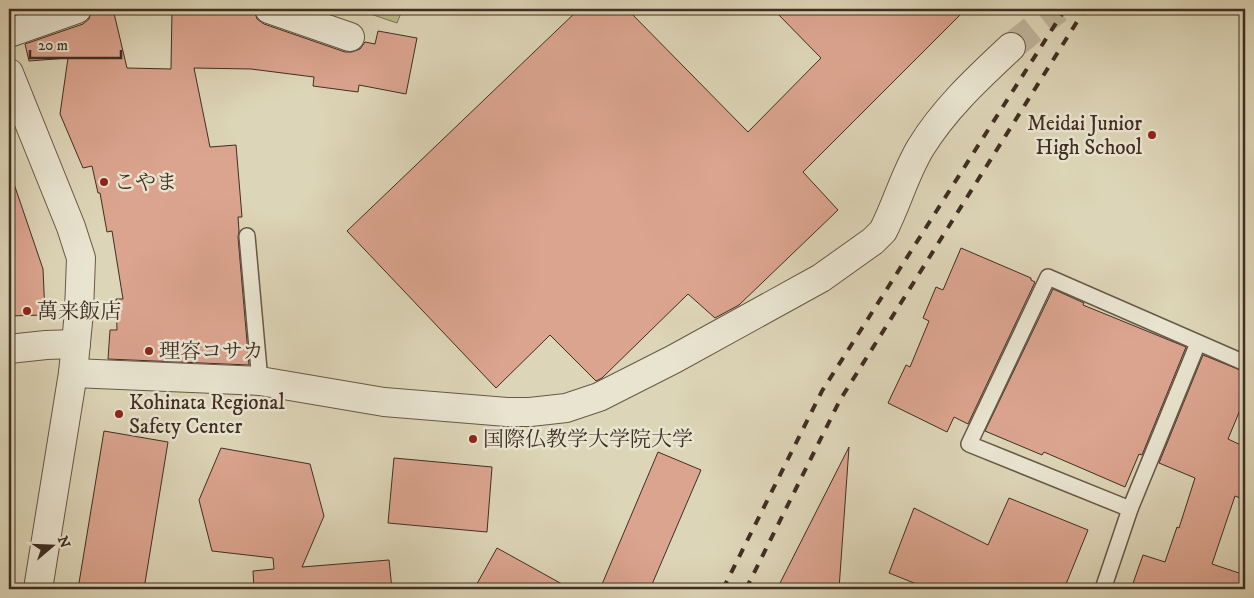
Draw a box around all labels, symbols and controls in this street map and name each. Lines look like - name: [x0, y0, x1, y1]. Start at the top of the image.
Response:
- scale bar: [30, 28, 121, 60]
- text: 20 m: [38, 36, 68, 55]
- place label: Meidai Junior High School: [1027, 111, 1143, 161]
- marker: Meidai Junior High School: [1146, 129, 1158, 141]
- place label: こやま: [114, 170, 177, 196]
- marker: こやま: [98, 176, 110, 188]
- place label: 萬来飯店: [37, 299, 121, 325]
- marker: 萬来飯店: [21, 305, 33, 317]
- place label: 理容コサカ: [159, 339, 264, 365]
- marker: 理容コサカ: [143, 345, 155, 357]
- place label: Kohinata Regional Safety Center: [129, 390, 285, 440]
- marker: Kohinata Regional Safety Center: [113, 408, 125, 420]
- place label: 国際仏教学大学院大学: [483, 427, 693, 453]
- marker: 国際仏教学大学院大学: [467, 433, 479, 445]
- north arrow: [28, 520, 78, 570]
- text: N: [53, 534, 74, 551]

